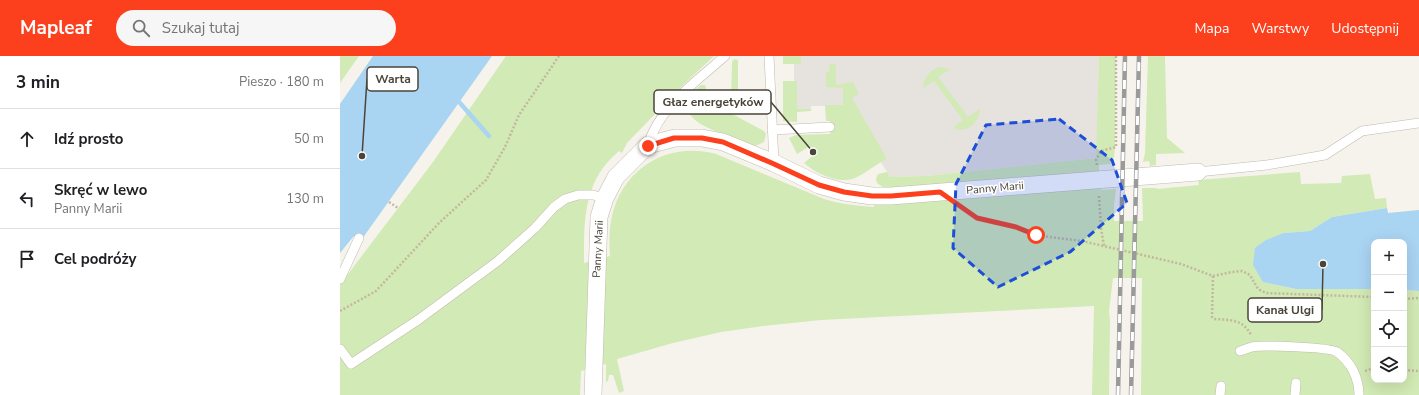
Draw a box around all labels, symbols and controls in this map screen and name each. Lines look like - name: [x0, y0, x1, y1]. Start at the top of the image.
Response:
- search box: [116, 10, 396, 46]
- text: Mapleaf: [20, 15, 92, 41]
- icon: search: [130, 17, 152, 39]
- text: Szukaj tutaj: [162, 18, 240, 38]
- text: Mapa: [1194, 19, 1229, 38]
- text: Warstwy: [1251, 19, 1309, 38]
- text: Udostępnij: [1331, 19, 1399, 38]
- callout: Warta: [367, 67, 418, 91]
- text: 3 min: [16, 71, 60, 94]
- text: Warta: [375, 71, 411, 87]
- text: Pieszo · 180 m: [239, 73, 324, 91]
- callout: Głaz energetyków: [654, 90, 771, 114]
- text: Głaz energetyków: [663, 94, 764, 110]
- icon: ahead: [16, 128, 38, 150]
- text: Idź prosto: [54, 129, 123, 149]
- text: 50 m: [294, 130, 324, 148]
- route end: [639, 137, 657, 155]
- street label: Panny Marii: [966, 178, 1024, 198]
- text: Skręć w lewo: [54, 180, 147, 200]
- icon: left: [16, 188, 38, 210]
- text: 130 m: [286, 190, 324, 208]
- text: Panny Marii: [54, 200, 122, 218]
- street label: Panny Marii: [589, 220, 607, 278]
- route start: [1027, 226, 1045, 244]
- map controls: [1371, 239, 1407, 383]
- button: +: [1371, 239, 1407, 275]
- icon: arrive: [16, 248, 38, 270]
- text: Cel podróży: [54, 249, 136, 269]
- button: −: [1371, 275, 1407, 311]
- callout: Kanał Ulgi: [1248, 298, 1322, 322]
- text: Kanał Ulgi: [1256, 302, 1314, 318]
- button: locate: [1371, 311, 1407, 347]
- button: layers: [1371, 347, 1407, 383]

